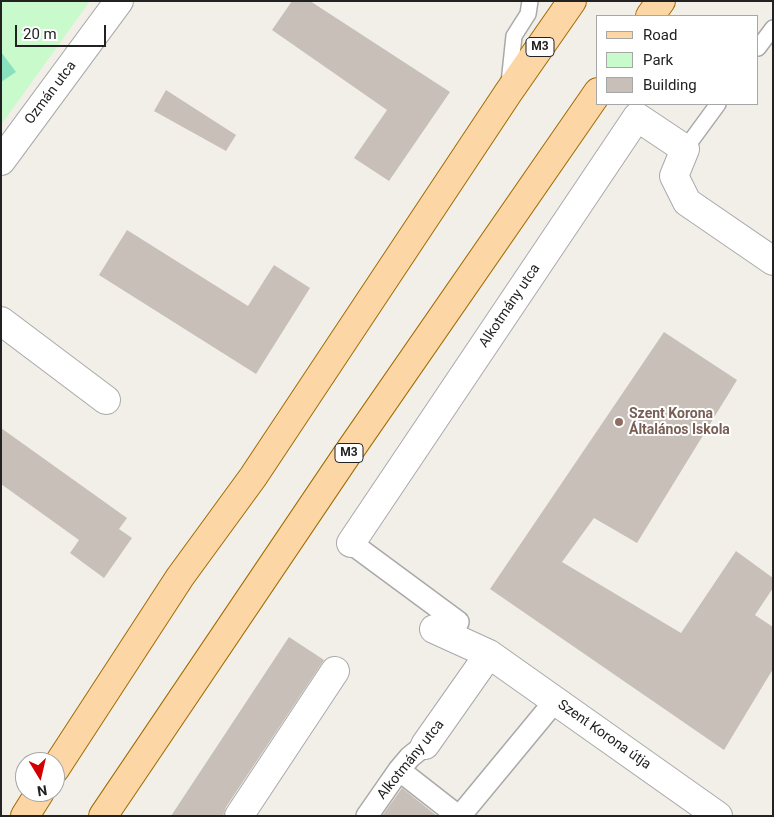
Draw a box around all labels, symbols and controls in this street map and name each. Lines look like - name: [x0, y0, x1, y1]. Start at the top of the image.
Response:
- scale bar: [18, 15, 109, 47]
- legend: [596, 15, 759, 105]
- text: 20 m: [23, 25, 57, 43]
- text: Road: [643, 26, 677, 44]
- road number: M3: [526, 38, 554, 56]
- text: Park: [643, 51, 673, 69]
- street label: Ozmán utca: [22, 58, 80, 128]
- text: Building: [643, 76, 697, 94]
- street label: Alkotmány utca: [476, 261, 544, 351]
- place label: Szent Korona Általános Iskola: [629, 406, 730, 438]
- marker: Szent Korona Általános Iskola: [613, 416, 625, 428]
- road number: M3: [335, 443, 363, 462]
- street label: Szent Korona útja: [554, 697, 654, 773]
- street label: Alkotmány utca: [374, 717, 448, 803]
- north arrow: [15, 752, 65, 802]
- text: N: [36, 782, 48, 800]

